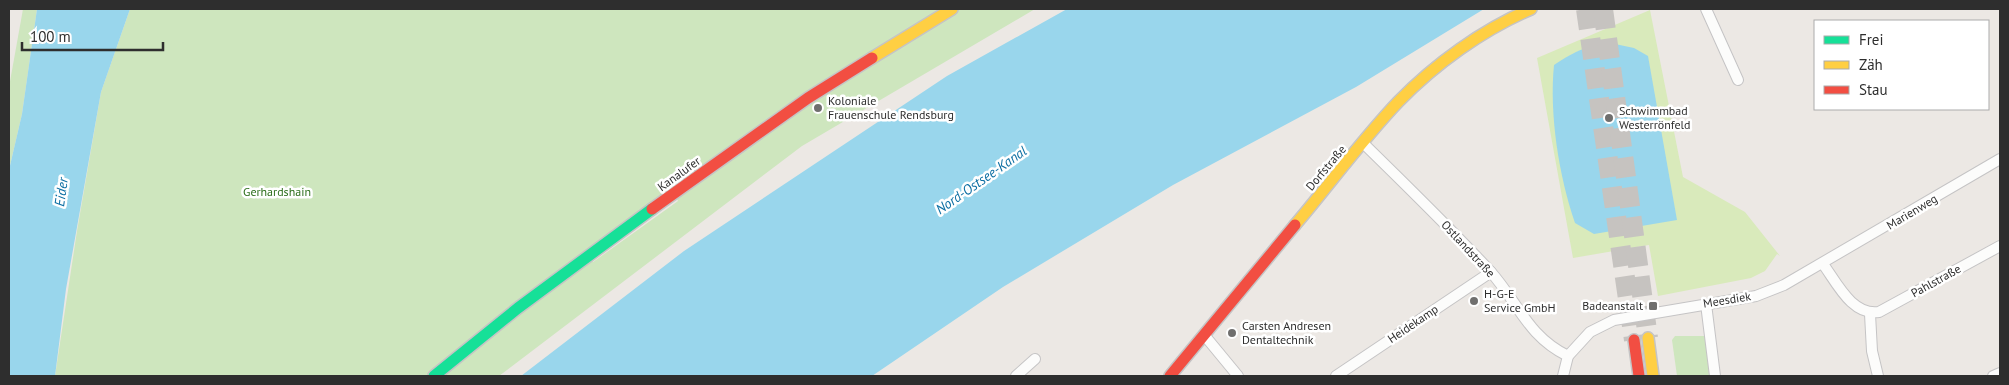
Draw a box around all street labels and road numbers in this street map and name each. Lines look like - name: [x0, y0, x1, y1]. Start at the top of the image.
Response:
- street label: Dorfstraße: [1302, 142, 1349, 193]
- street label: Kanalufer: [654, 153, 703, 194]
- street label: Marienweg: [1884, 191, 1940, 233]
- street label: Ostlandstraße: [1438, 217, 1498, 280]
- street label: Pahlstraße: [1908, 261, 1963, 300]
- street label: Meesdiek: [1702, 288, 1752, 311]
- street label: Heidekamp: [1385, 301, 1441, 346]

